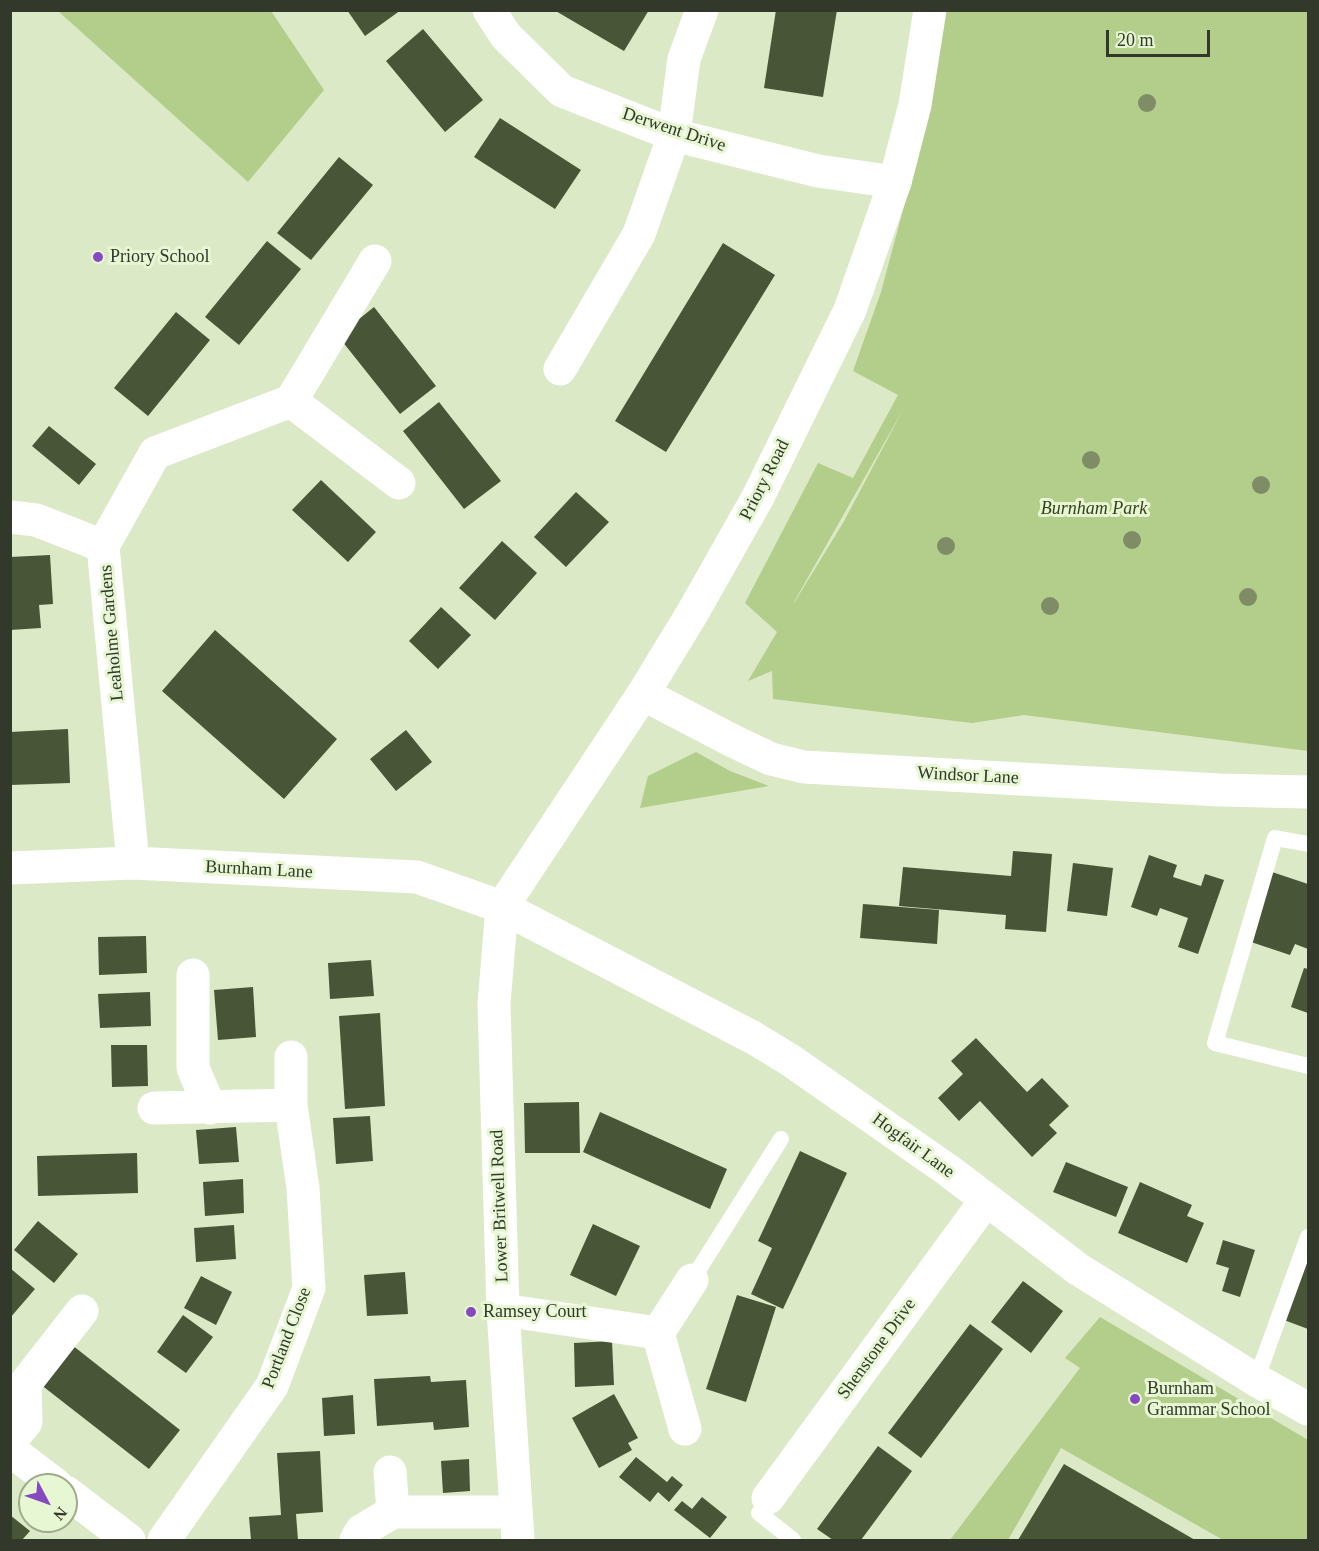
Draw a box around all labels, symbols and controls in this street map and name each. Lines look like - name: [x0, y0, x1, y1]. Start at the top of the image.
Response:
- scale bar: [1109, 18, 1212, 56]
- text: 20 m: [1117, 30, 1154, 50]
- street label: Derwent Drive: [620, 103, 728, 157]
- place label: Priory School: [110, 246, 210, 268]
- marker: Priory School: [91, 250, 105, 264]
- street label: Priory Road: [736, 436, 794, 524]
- park label: Burnham Park: [1041, 498, 1147, 520]
- street label: Leaholme Gardens: [95, 564, 129, 702]
- street label: Windsor Lane: [917, 763, 1019, 789]
- street label: Burnham Lane: [205, 856, 313, 884]
- street label: Hogfair Lane: [868, 1109, 958, 1183]
- street label: Lower Britwell Road: [487, 1129, 513, 1283]
- street label: Portland Close: [258, 1284, 316, 1392]
- street label: Shenstone Drive: [833, 1294, 921, 1404]
- place label: Ramsey Court: [483, 1301, 586, 1323]
- marker: Ramsey Court: [464, 1305, 478, 1319]
- place label: Burnham Grammar School: [1147, 1378, 1270, 1420]
- marker: Burnham Grammar School: [1128, 1392, 1142, 1406]
- north arrow: [18, 1473, 78, 1533]
- text: N: [50, 1504, 71, 1524]

